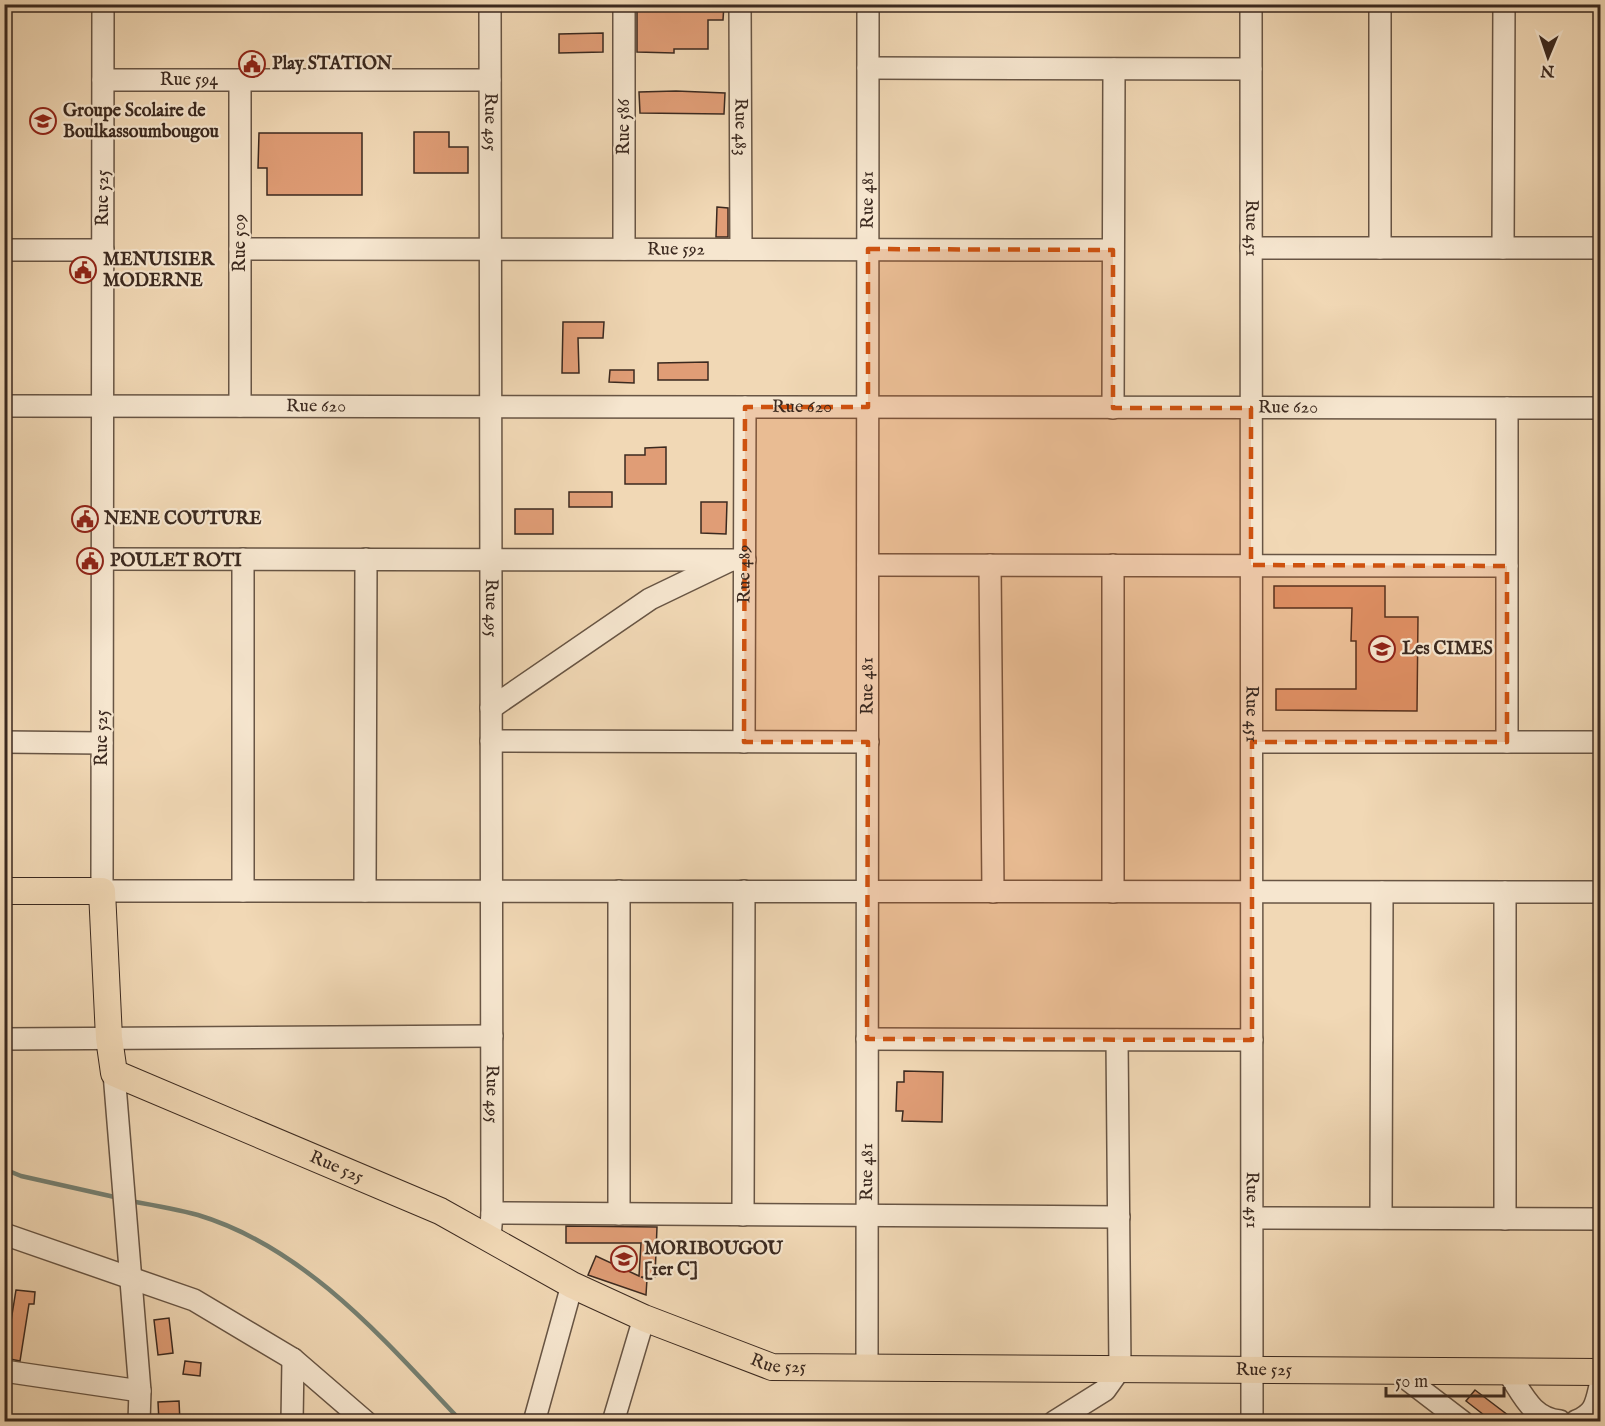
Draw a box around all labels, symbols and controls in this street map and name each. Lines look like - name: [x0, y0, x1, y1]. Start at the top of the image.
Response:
- north arrow: [1518, 27, 1578, 87]
- public building icon: Play STATION: [237, 49, 267, 79]
- place label: Play STATION: [272, 53, 393, 76]
- text: N: [1540, 60, 1556, 80]
- street label: Rue 594: [160, 69, 218, 92]
- street label: Rue 495: [479, 93, 502, 152]
- street label: Rue 586: [613, 98, 636, 155]
- street label: Rue 483: [729, 98, 752, 156]
- place label: Groupe Scolaire de Boulkassoumbougou: [63, 100, 220, 144]
- school or university icon: Groupe Scolaire de Boulkassoumbougou: [28, 106, 58, 136]
- street label: Rue 525: [92, 169, 115, 226]
- street label: Rue 481: [856, 171, 879, 229]
- street label: Rue 451: [1240, 199, 1263, 257]
- street label: Rue 509: [229, 214, 252, 272]
- street label: Rue 592: [647, 238, 705, 261]
- place label: MENUISIER MODERNE: [103, 249, 215, 293]
- public building icon: MENUISIER MODERNE: [68, 255, 98, 285]
- street label: Rue 620: [286, 395, 346, 418]
- street label: Rue 620: [772, 395, 832, 419]
- street label: Rue 620: [1258, 396, 1318, 419]
- public building icon: NENE COUTURE: [70, 504, 100, 534]
- place label: NENE COUTURE: [103, 508, 262, 531]
- street label: Rue 489: [733, 545, 756, 603]
- public building icon: POULET ROTI: [75, 546, 105, 576]
- place label: POULET ROTI: [110, 550, 242, 573]
- street label: Rue 495: [479, 579, 503, 638]
- school or university icon: Les CIMES: [1367, 634, 1397, 664]
- place label: Les CIMES: [1402, 638, 1493, 661]
- street label: Rue 481: [856, 657, 879, 715]
- street label: Rue 451: [1240, 685, 1263, 743]
- street label: Rue 525: [91, 709, 114, 766]
- street label: Rue 495: [480, 1065, 503, 1124]
- street label: Rue 481: [856, 1143, 879, 1201]
- street label: Rue 525: [306, 1146, 367, 1189]
- street label: Rue 451: [1240, 1171, 1263, 1229]
- place label: MORIBOUGOU [1er C]: [644, 1238, 784, 1282]
- school or university icon: MORIBOUGOU [1er C]: [609, 1244, 639, 1274]
- street label: Rue 525: [747, 1348, 807, 1379]
- street label: Rue 525: [1236, 1358, 1293, 1382]
- scale bar: [1386, 1360, 1504, 1398]
- text: 50 m: [1395, 1371, 1428, 1394]

